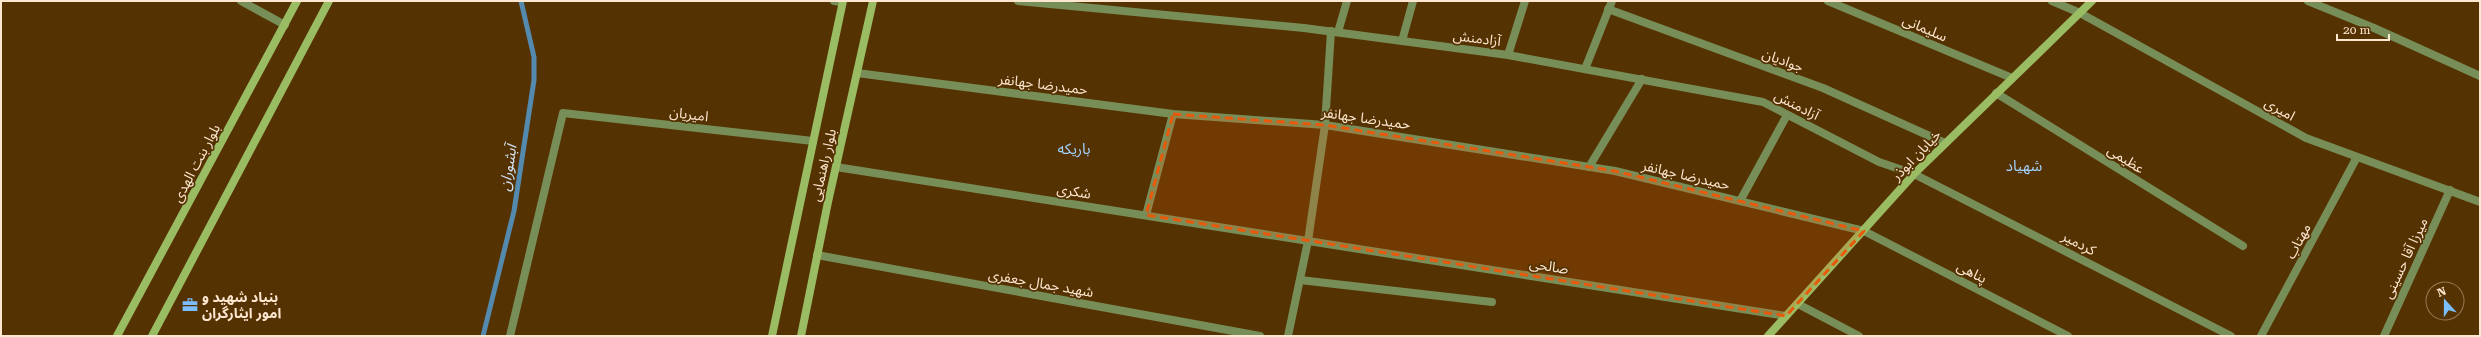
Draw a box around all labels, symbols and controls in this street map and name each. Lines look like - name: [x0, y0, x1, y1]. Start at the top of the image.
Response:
- street label: سلیمانی: [1900, 12, 1950, 45]
- scale bar: [2337, 16, 2389, 42]
- text: 20 m: [2343, 23, 2370, 37]
- street label: آزادمنش: [1452, 27, 1503, 50]
- street label: جوادیان: [1760, 45, 1806, 76]
- street label: حمیدرضا جهانفر: [996, 70, 1088, 98]
- street label: آزادمنش: [1772, 87, 1823, 124]
- street label: امیری: [2262, 94, 2298, 125]
- street label: امیریان: [669, 104, 709, 125]
- street label: حمیدرضا جهانفر: [1319, 104, 1412, 133]
- street label: بلوار بنت الهدی: [169, 121, 224, 205]
- street label: خیابان ابوذر: [1887, 126, 1945, 185]
- street label: بلوار راهنمایی: [807, 127, 840, 203]
- water label: آبشوران: [495, 140, 521, 192]
- district label: باریکه: [1058, 140, 1090, 158]
- street label: عظیمی: [2104, 141, 2147, 177]
- street label: حمیدرضا جهانفر: [1639, 157, 1731, 194]
- district label: شهیاد: [2006, 157, 2042, 175]
- street label: شکری: [1056, 180, 1092, 203]
- street label: میرزا آقا حسینی: [2379, 215, 2432, 301]
- street label: مهتاب: [2282, 221, 2315, 262]
- street label: کردمیر: [2058, 227, 2099, 259]
- street label: صالحی: [1528, 255, 1570, 278]
- street label: پناهی: [1953, 258, 1990, 288]
- street label: شهید جمال جعفری: [987, 266, 1095, 301]
- north arrow: [2425, 281, 2465, 321]
- text: N: [2435, 284, 2448, 300]
- place label: بنیاد شهید و امور ایثارگران: [202, 289, 281, 322]
- office icon: بنیاد شهید و امور ایثارگران: [181, 296, 199, 314]

